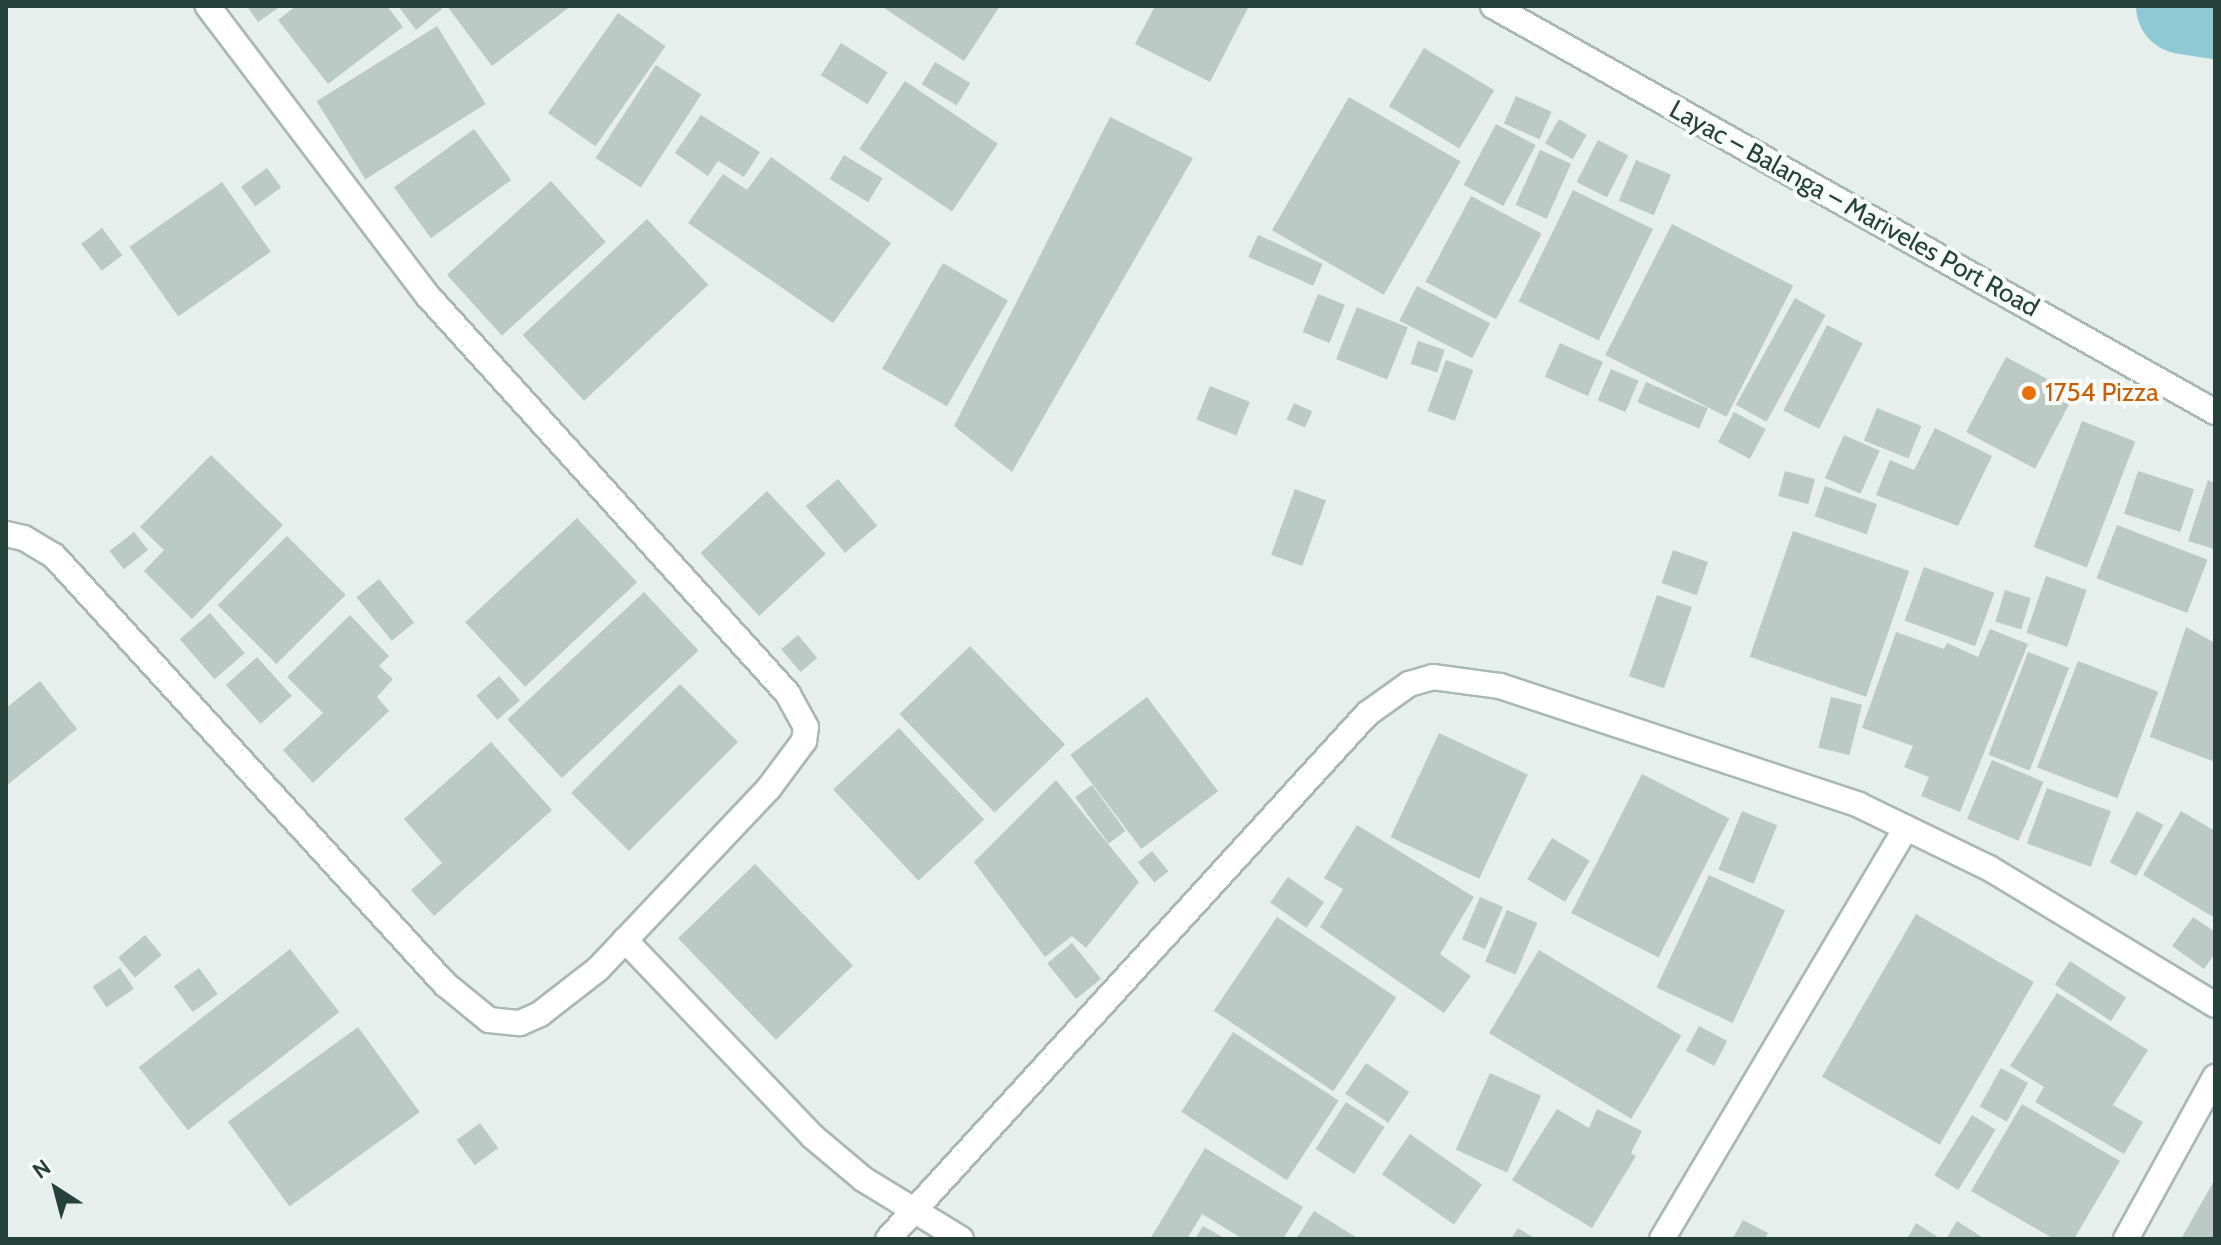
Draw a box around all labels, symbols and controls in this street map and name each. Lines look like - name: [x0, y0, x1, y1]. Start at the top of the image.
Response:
- street label: Layac – Balanga – Mariveles Port Road: [1664, 94, 2044, 324]
- place label: 1754 Pizza: [2045, 377, 2159, 409]
- marker: 1754 Pizza: [2020, 384, 2038, 402]
- north arrow: [16, 1149, 96, 1229]
- text: N: [27, 1154, 56, 1185]

